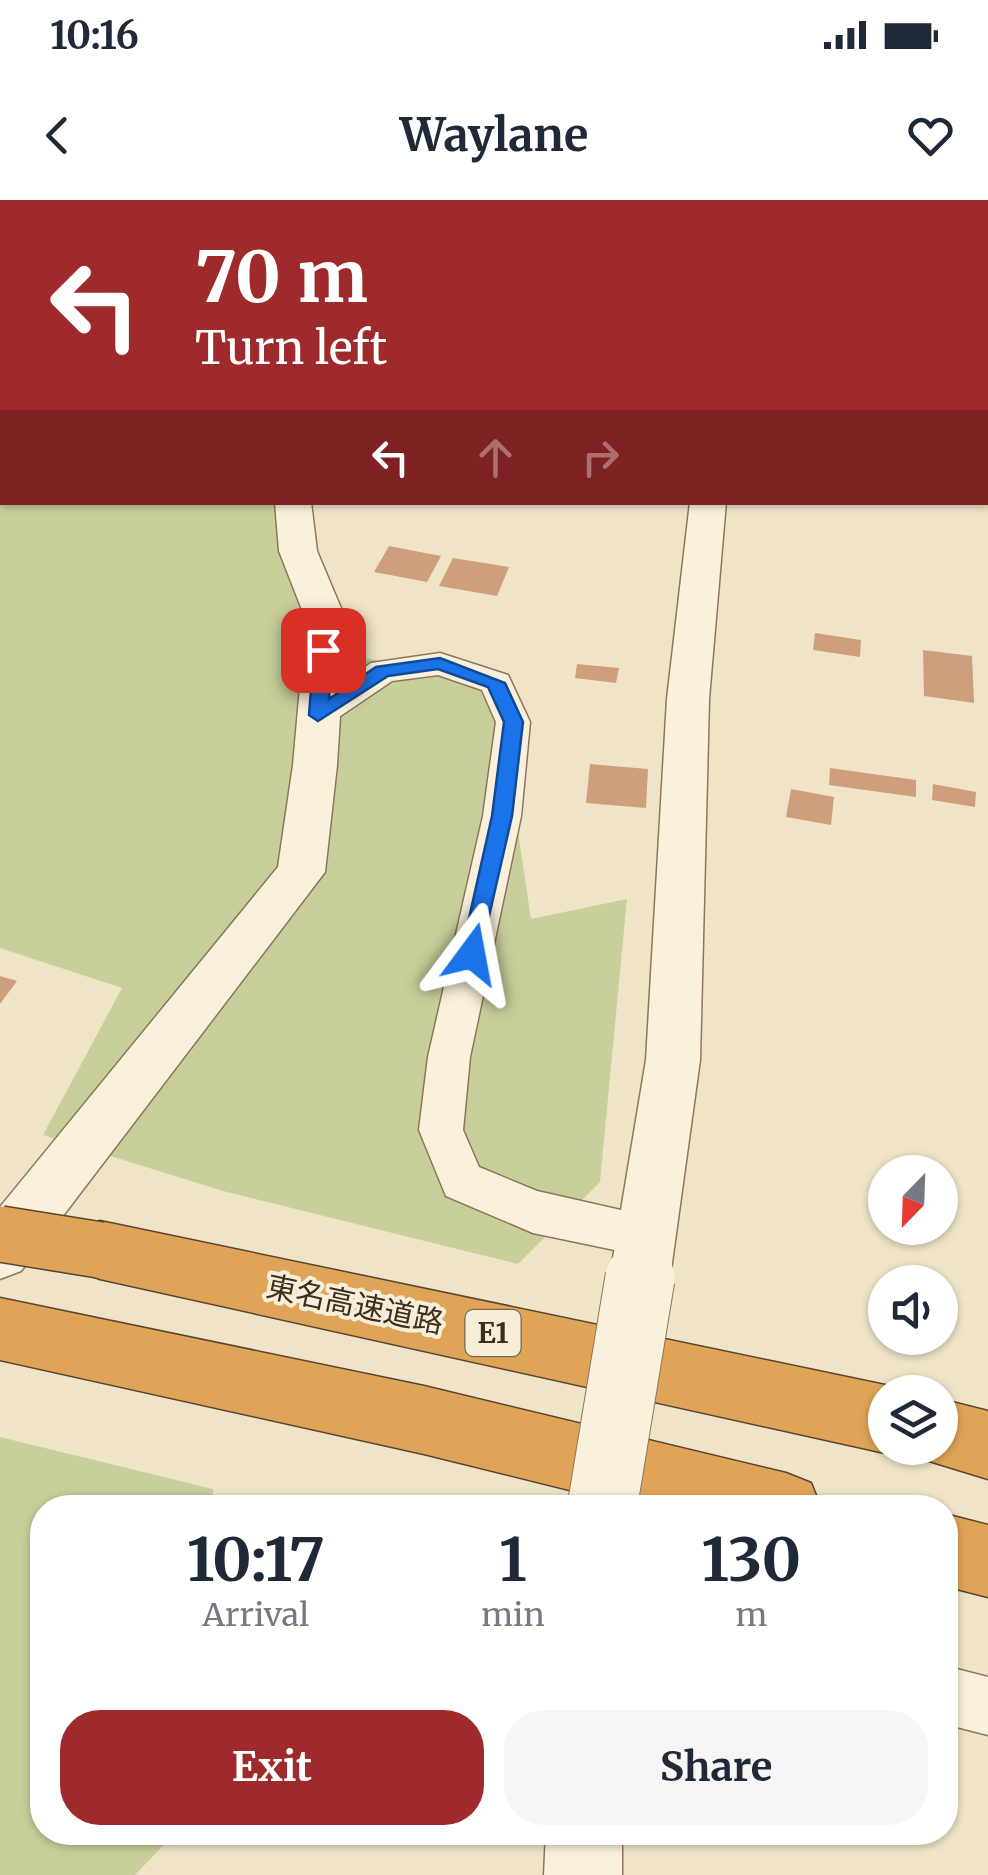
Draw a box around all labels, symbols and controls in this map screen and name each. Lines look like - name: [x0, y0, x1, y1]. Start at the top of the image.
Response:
- text: 10:16: [50, 12, 139, 59]
- text: Waylane: [400, 107, 588, 163]
- icon: back: [30, 108, 85, 163]
- icon: heart: [903, 108, 958, 163]
- text: 70 m: [195, 233, 368, 321]
- icon: left: [30, 240, 160, 370]
- text: Turn left: [195, 320, 387, 376]
- icon: left: [363, 430, 418, 485]
- icon: ahead: [468, 430, 523, 485]
- icon: right: [573, 430, 628, 485]
- pin: [281, 608, 366, 693]
- icon: arrive: [296, 623, 351, 678]
- position arrow: [420, 902, 524, 1006]
- north arrow: [868, 1155, 958, 1245]
- map controls: [868, 1155, 958, 1465]
- button: sound: [868, 1265, 958, 1355]
- street label: 東名高速道路: [263, 1267, 447, 1341]
- road number: E1: [466, 1310, 520, 1356]
- button: layers: [868, 1375, 958, 1465]
- text: 10:17: [187, 1522, 325, 1597]
- text: 1: [499, 1522, 527, 1597]
- text: 130: [701, 1522, 801, 1597]
- text: Arrival: [202, 1595, 309, 1635]
- text: min: [481, 1595, 545, 1635]
- text: m: [735, 1595, 767, 1635]
- button: Exit: [60, 1710, 484, 1825]
- button: Share: [504, 1710, 928, 1825]

